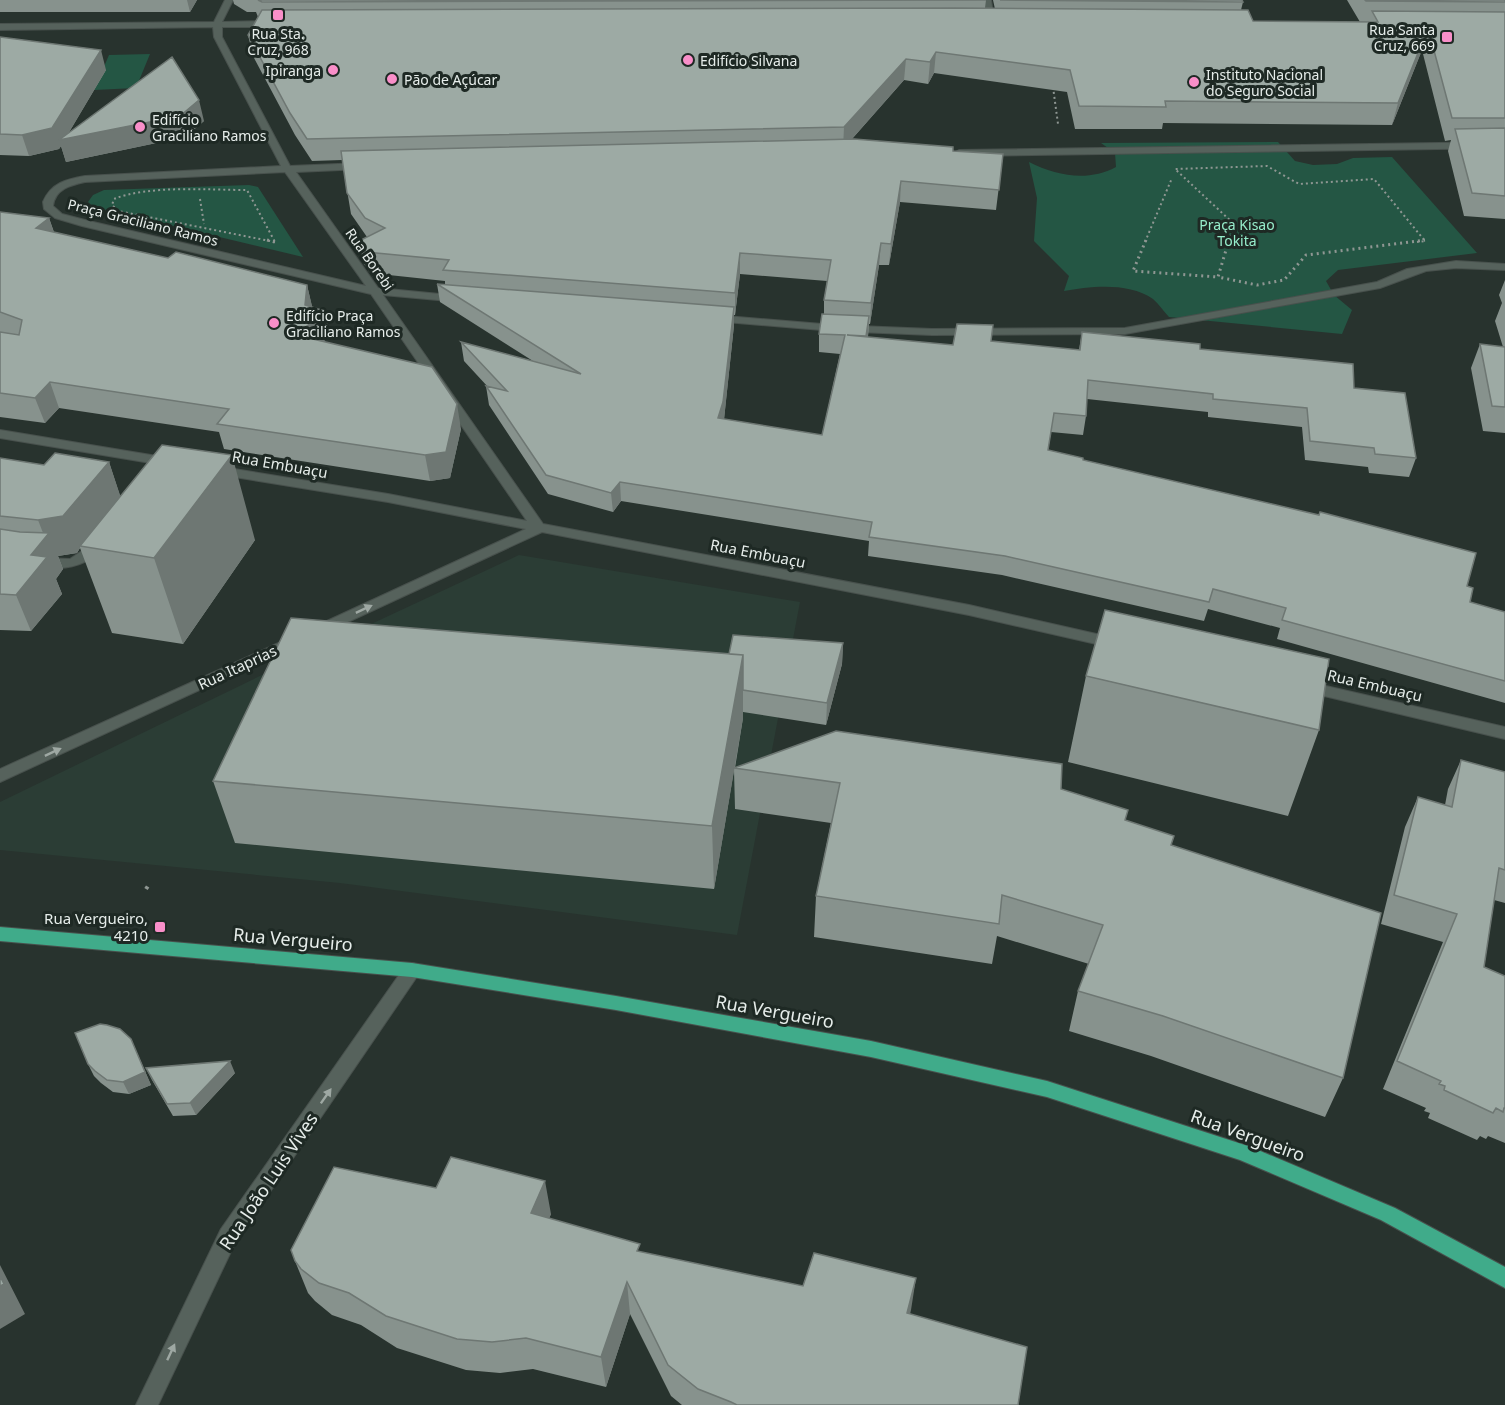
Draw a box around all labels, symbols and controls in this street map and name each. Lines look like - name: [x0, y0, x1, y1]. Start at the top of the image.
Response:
- marker: Rua Sta. Cruz, 968: [271, 8, 285, 22]
- place label: Rua Santa Cruz, 669: [1369, 20, 1435, 55]
- place label: Rua Sta. Cruz, 968: [247, 24, 309, 59]
- marker: Rua Santa Cruz, 669: [1440, 30, 1454, 44]
- place label: Edifício Silvana: [700, 51, 797, 70]
- marker: Edifício Silvana: [681, 53, 695, 67]
- place label: Ipiranga: [266, 61, 321, 80]
- marker: Ipiranga: [326, 63, 340, 77]
- place label: Instituto Nacional do Seguro Social: [1206, 65, 1323, 100]
- place label: Pão de Açúcar: [404, 70, 497, 89]
- marker: Pão de Açúcar: [385, 72, 399, 86]
- marker: Instituto Nacional do Seguro Social: [1187, 75, 1201, 89]
- place label: Edifício Graciliano Ramos: [152, 110, 267, 145]
- marker: Edifício Graciliano Ramos: [133, 120, 147, 134]
- street label: Praça Graciliano Ramos: [66, 194, 221, 250]
- park label: Praça Kisao Tokita: [1199, 215, 1275, 250]
- street label: Rua Borebi: [342, 224, 398, 294]
- place label: Edifício Praça Graciliano Ramos: [286, 306, 401, 341]
- marker: Edifício Praça Graciliano Ramos: [267, 316, 281, 330]
- street label: Rua Embuaçu: [231, 446, 329, 482]
- street label: Rua Embuaçu: [709, 534, 807, 572]
- one-way arrow: [355, 604, 372, 613]
- street label: Rua Itaprias: [194, 640, 280, 694]
- street label: Rua Embuaçu: [1326, 664, 1424, 706]
- one-way arrow: [45, 747, 63, 757]
- place label: Rua Vergueiro, 4210: [44, 908, 148, 945]
- marker: Rua Vergueiro, 4210: [153, 920, 167, 934]
- street label: Rua Vergueiro: [232, 922, 354, 956]
- street label: Rua Vergueiro: [714, 989, 836, 1033]
- one-way arrow: [320, 1088, 332, 1104]
- street label: Rua Vergueiro: [1188, 1103, 1308, 1167]
- street label: Rua João Luis Vives: [213, 1108, 323, 1254]
- one-way arrow: [167, 1343, 176, 1360]

